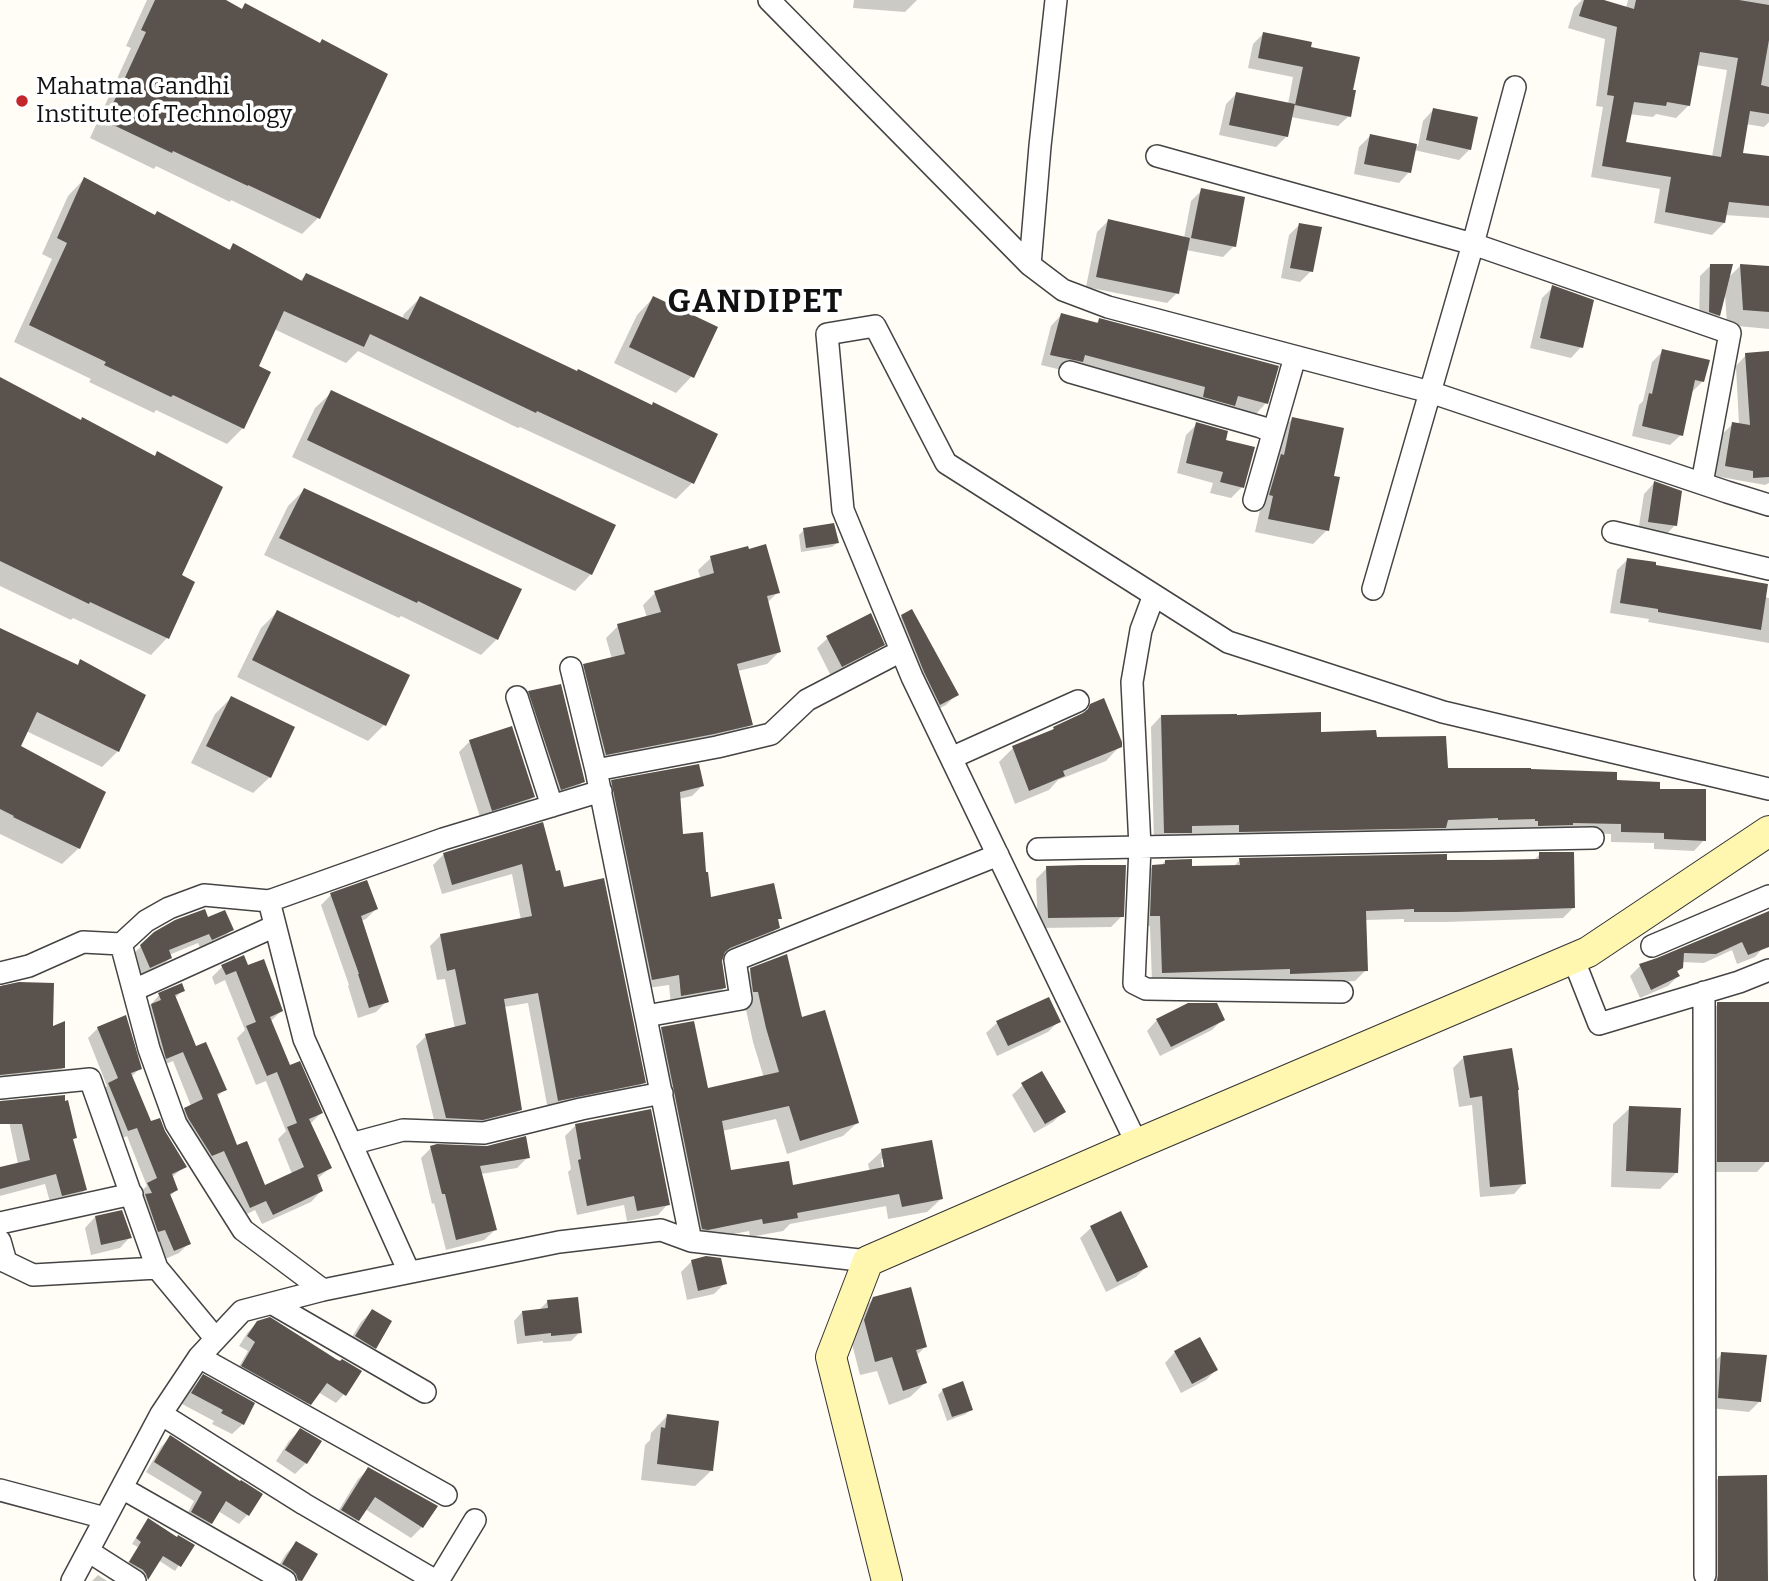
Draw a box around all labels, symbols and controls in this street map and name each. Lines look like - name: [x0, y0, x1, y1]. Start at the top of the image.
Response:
- place label: Mahatma Gandhi Institute of Technology: [36, 73, 292, 129]
- marker: Mahatma Gandhi Institute of Technology: [14, 93, 30, 109]
- district label: GANDIPET: [669, 284, 843, 322]

